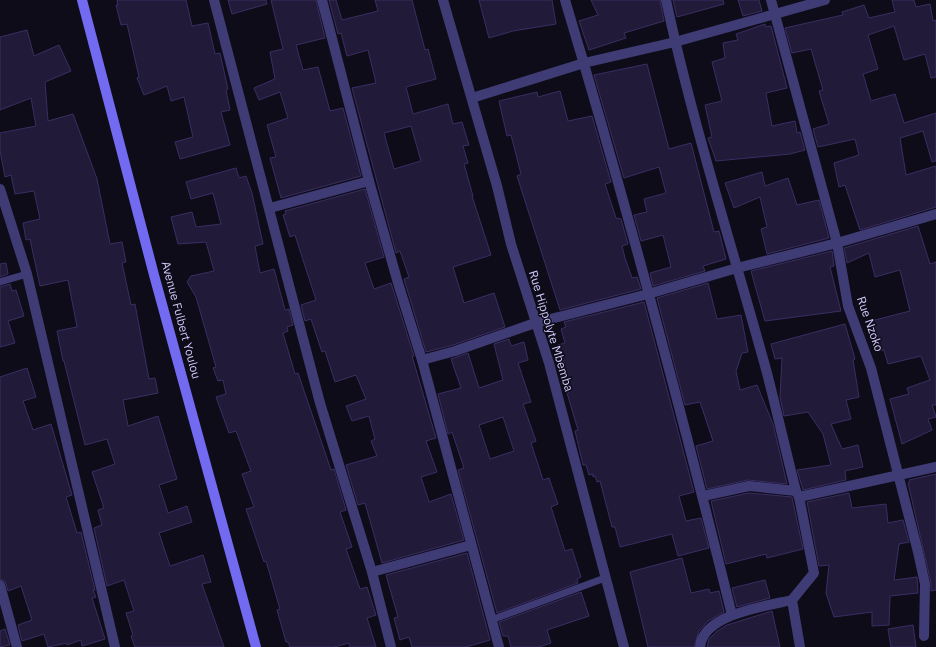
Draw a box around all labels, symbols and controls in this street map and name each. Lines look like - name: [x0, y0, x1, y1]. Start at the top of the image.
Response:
- street label: Avenue Fulbert Youlou: [159, 259, 204, 380]
- street label: Rue Hippolyte Mbemba: [526, 268, 577, 394]
- street label: Rue Nzoko: [854, 294, 887, 354]

